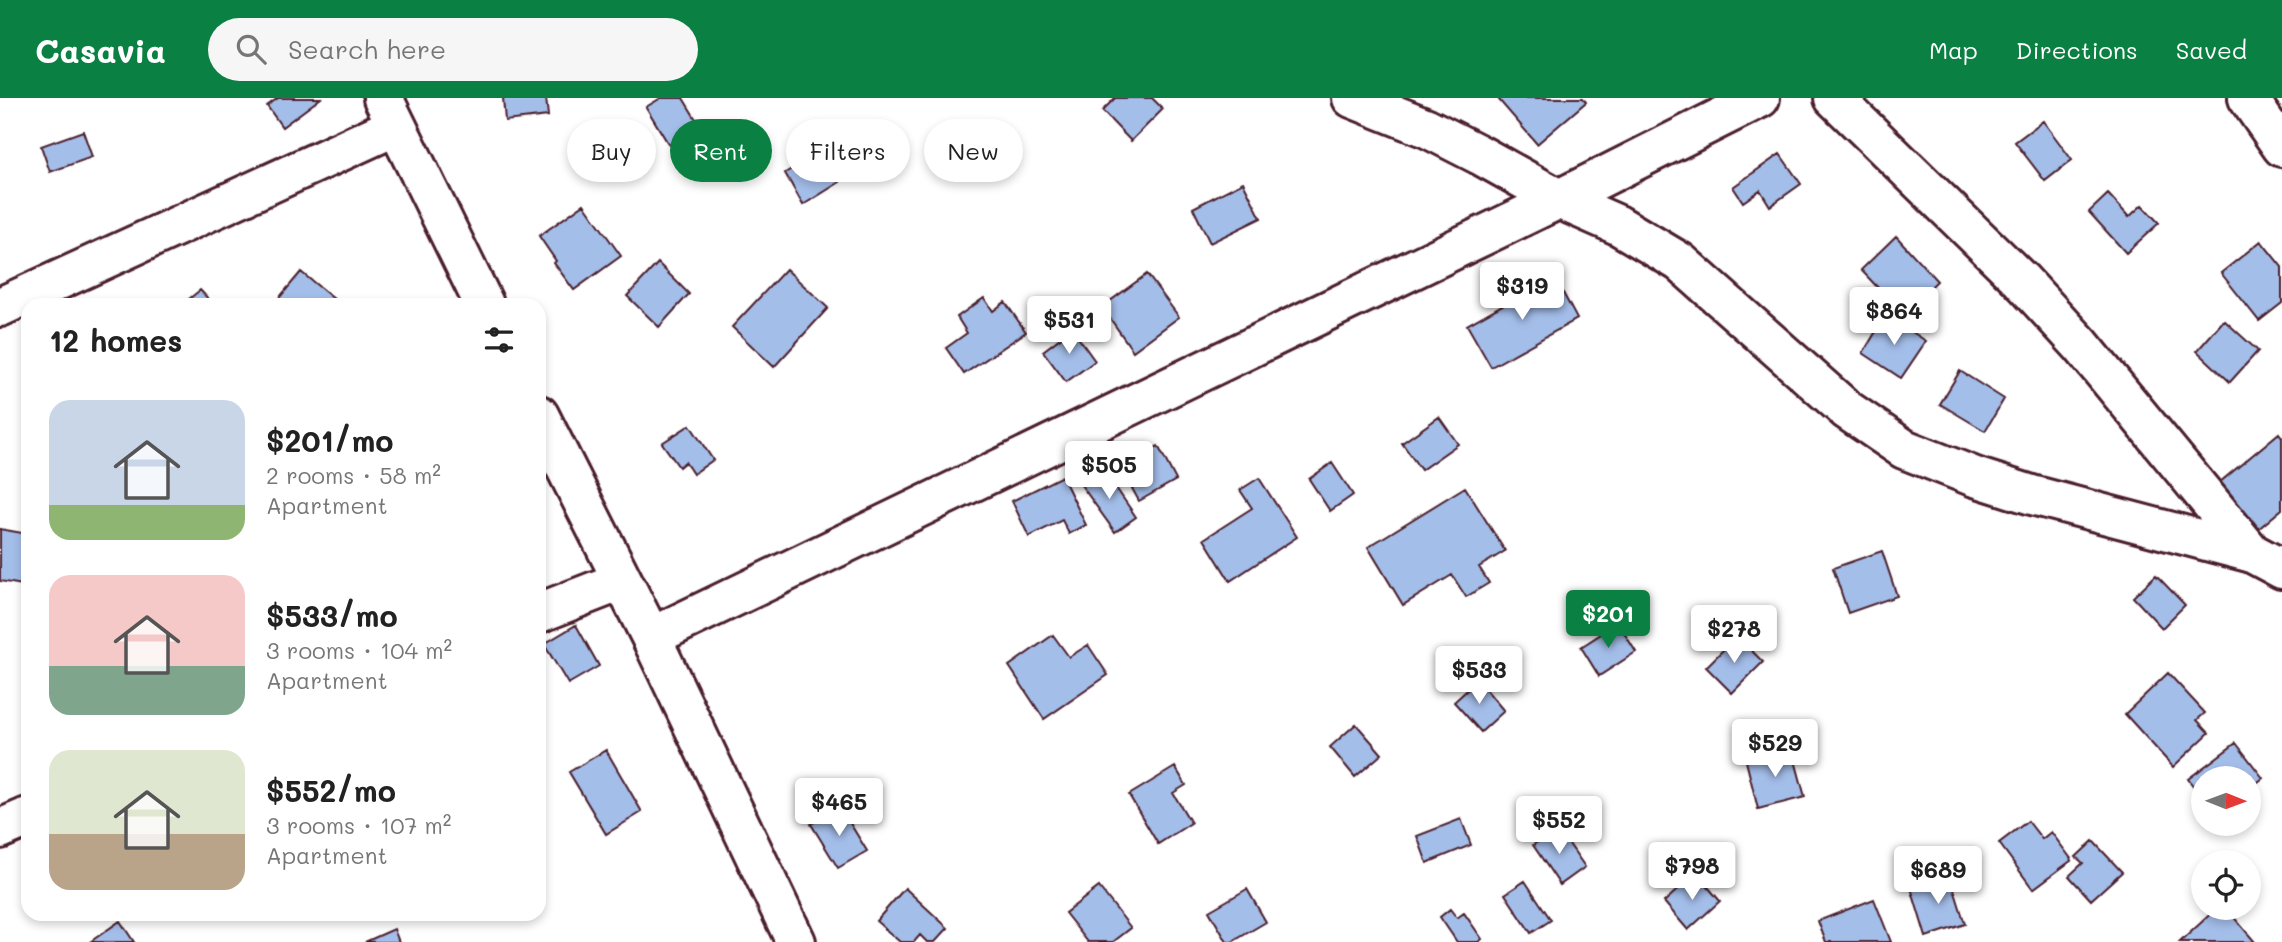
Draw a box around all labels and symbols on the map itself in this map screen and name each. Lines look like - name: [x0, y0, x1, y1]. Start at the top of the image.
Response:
- pin: $319: [1481, 262, 1563, 322]
- pin: $864: [1853, 288, 1935, 347]
- pin: $531: [1028, 296, 1110, 356]
- pin: $505: [1068, 442, 1150, 501]
- pin: $201: [1567, 590, 1649, 650]
- pin: $278: [1693, 606, 1775, 665]
- pin: $533: [1438, 646, 1520, 706]
- pin: $529: [1734, 720, 1816, 779]
- north arrow: [2191, 766, 2261, 836]
- pin: $465: [798, 778, 880, 838]
- pin: $552: [1518, 796, 1600, 856]
- pin: $798: [1651, 842, 1733, 902]
- pin: $689: [1897, 846, 1979, 906]

